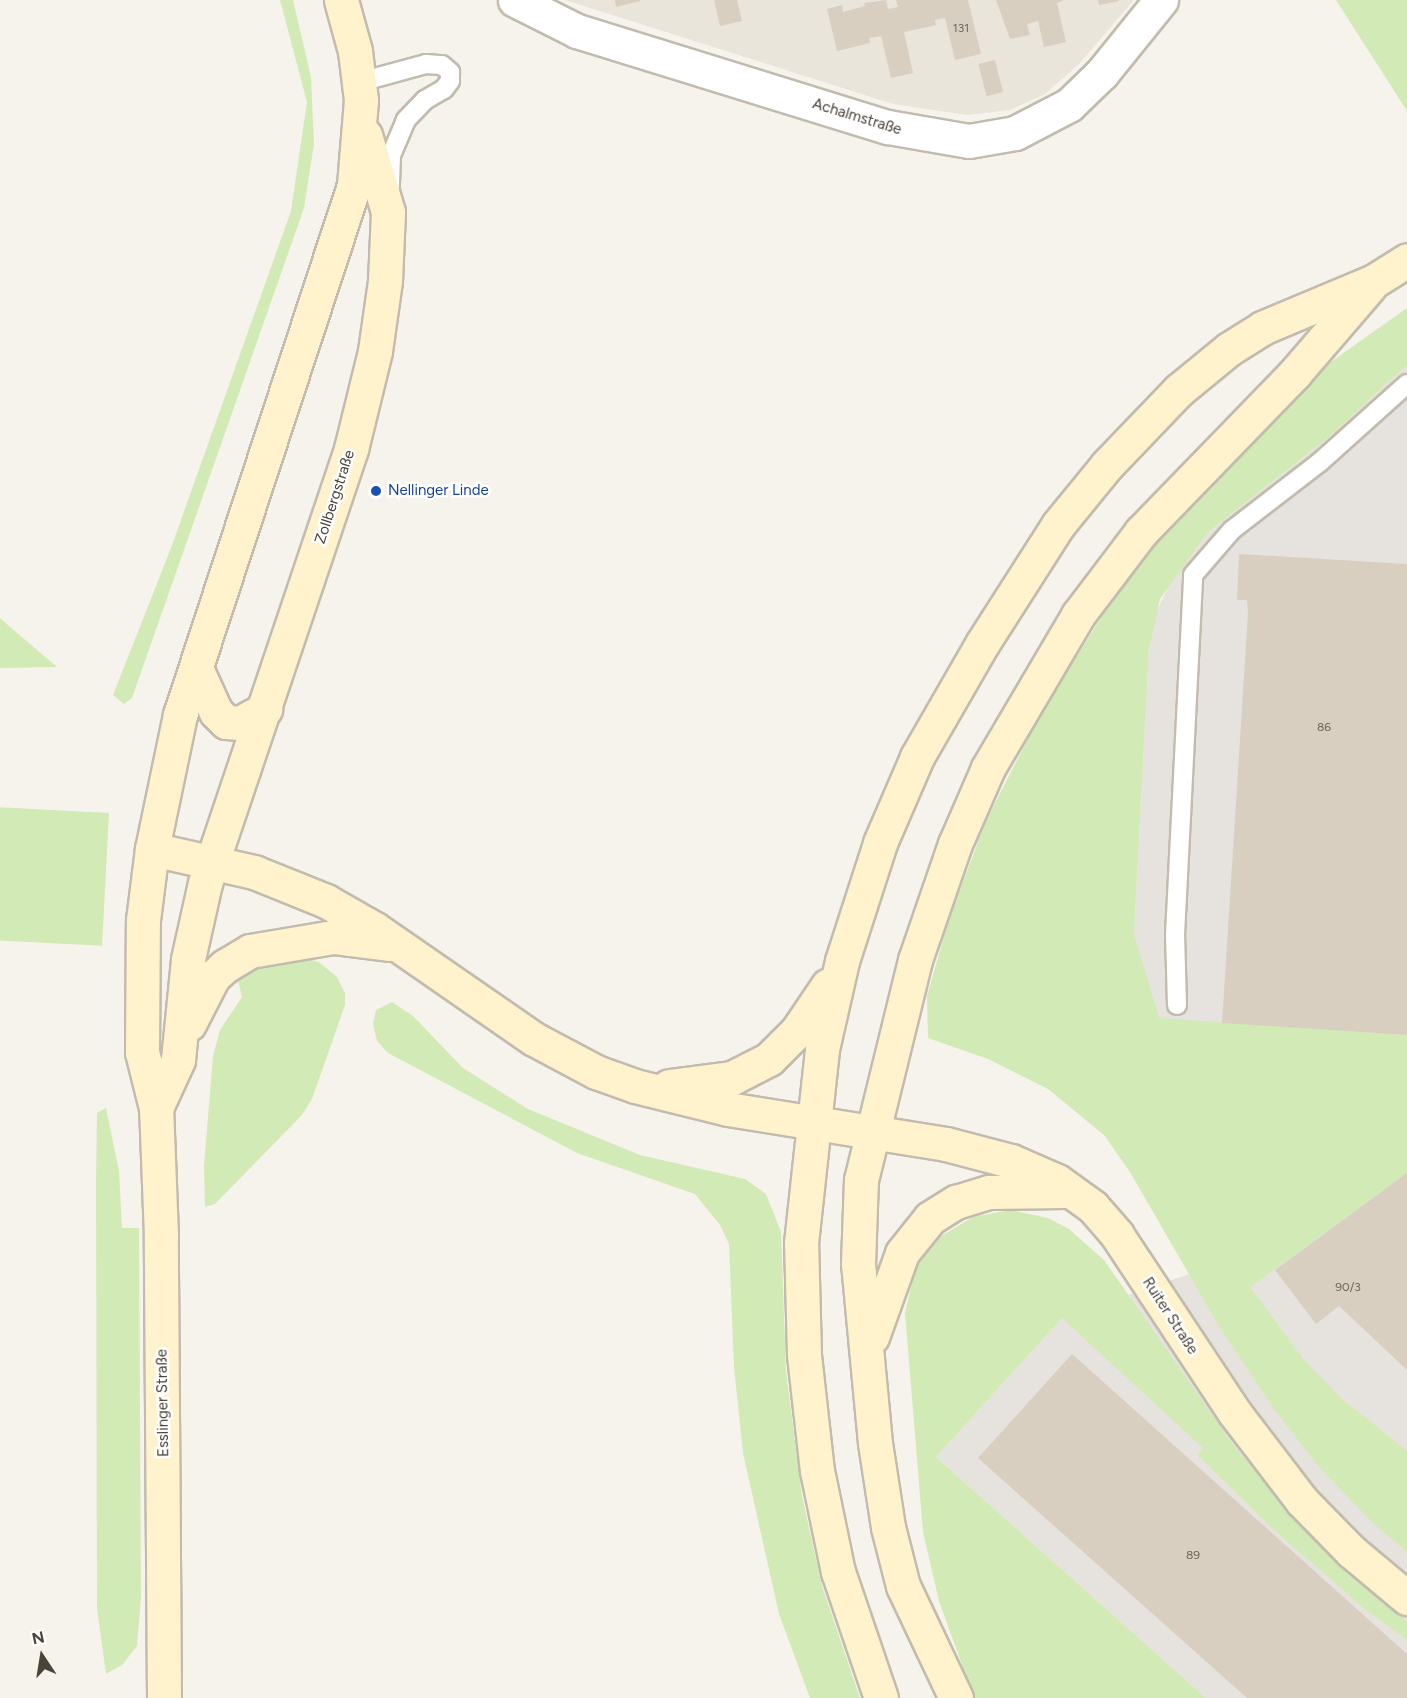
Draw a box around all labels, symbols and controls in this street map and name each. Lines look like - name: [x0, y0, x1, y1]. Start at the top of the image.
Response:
- house number: 131: [953, 22, 969, 36]
- street label: Achalmstraße: [810, 95, 904, 139]
- street label: Zollbergstraße: [311, 448, 359, 546]
- place label: Nellinger Linde: [388, 482, 489, 500]
- marker: Nellinger Linde: [369, 484, 383, 498]
- house number: 86: [1317, 721, 1331, 735]
- street label: Ruiter Straße: [1138, 1274, 1202, 1358]
- house number: 90/3: [1335, 1281, 1361, 1295]
- street label: Esslinger Straße: [153, 1349, 173, 1457]
- house number: 89: [1186, 1549, 1200, 1563]
- north arrow: [12, 1626, 72, 1686]
- text: N: [30, 1627, 46, 1648]

